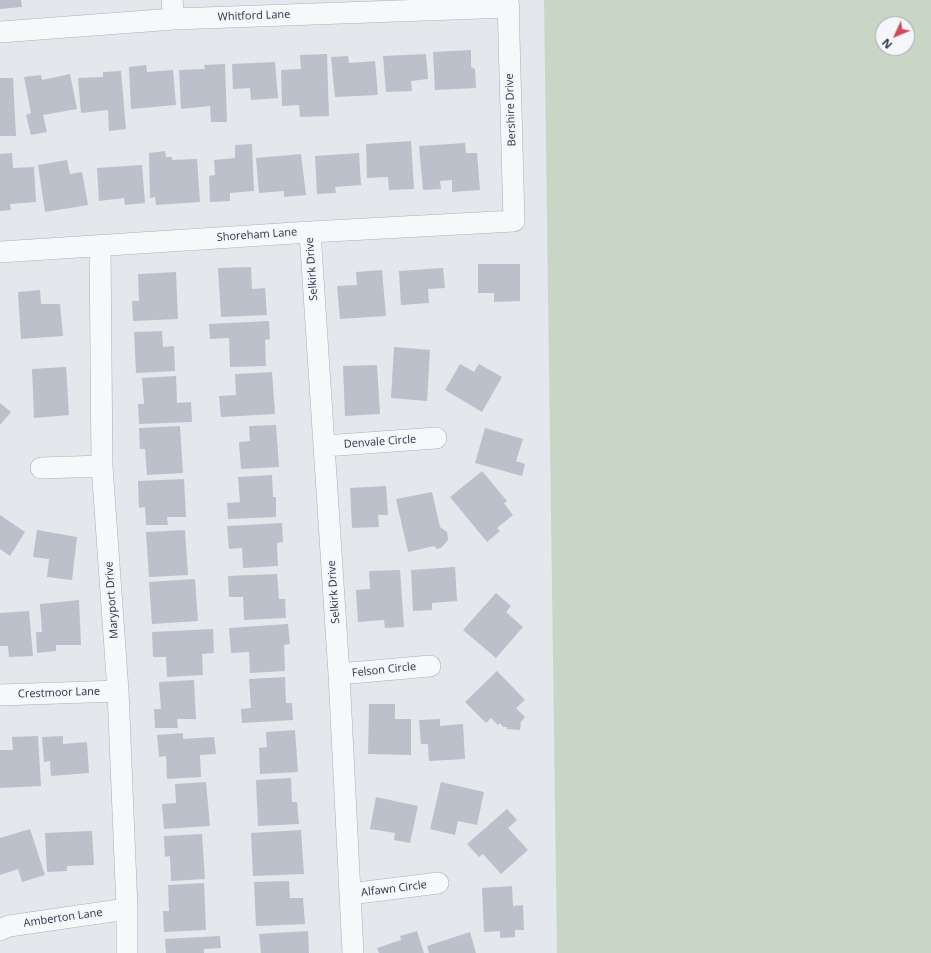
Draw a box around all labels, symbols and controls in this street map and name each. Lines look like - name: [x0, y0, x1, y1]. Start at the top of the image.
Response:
- street label: Whitford Lane: [217, 8, 291, 24]
- north arrow: [875, 16, 915, 56]
- text: N: [878, 36, 895, 52]
- street label: Bershire Drive: [503, 73, 519, 147]
- street label: Shoreham Lane: [216, 226, 298, 244]
- street label: Selkirk Drive: [303, 237, 321, 301]
- street label: Denvale Circle: [343, 433, 417, 451]
- street label: Selkirk Drive: [325, 560, 343, 624]
- street label: Maryport Drive: [103, 561, 121, 639]
- street label: Felson Circle: [351, 660, 417, 680]
- street label: Crestmoor Lane: [18, 685, 100, 701]
- street label: Alfawn Circle: [360, 878, 428, 900]
- street label: Amberton Lane: [23, 906, 103, 930]

